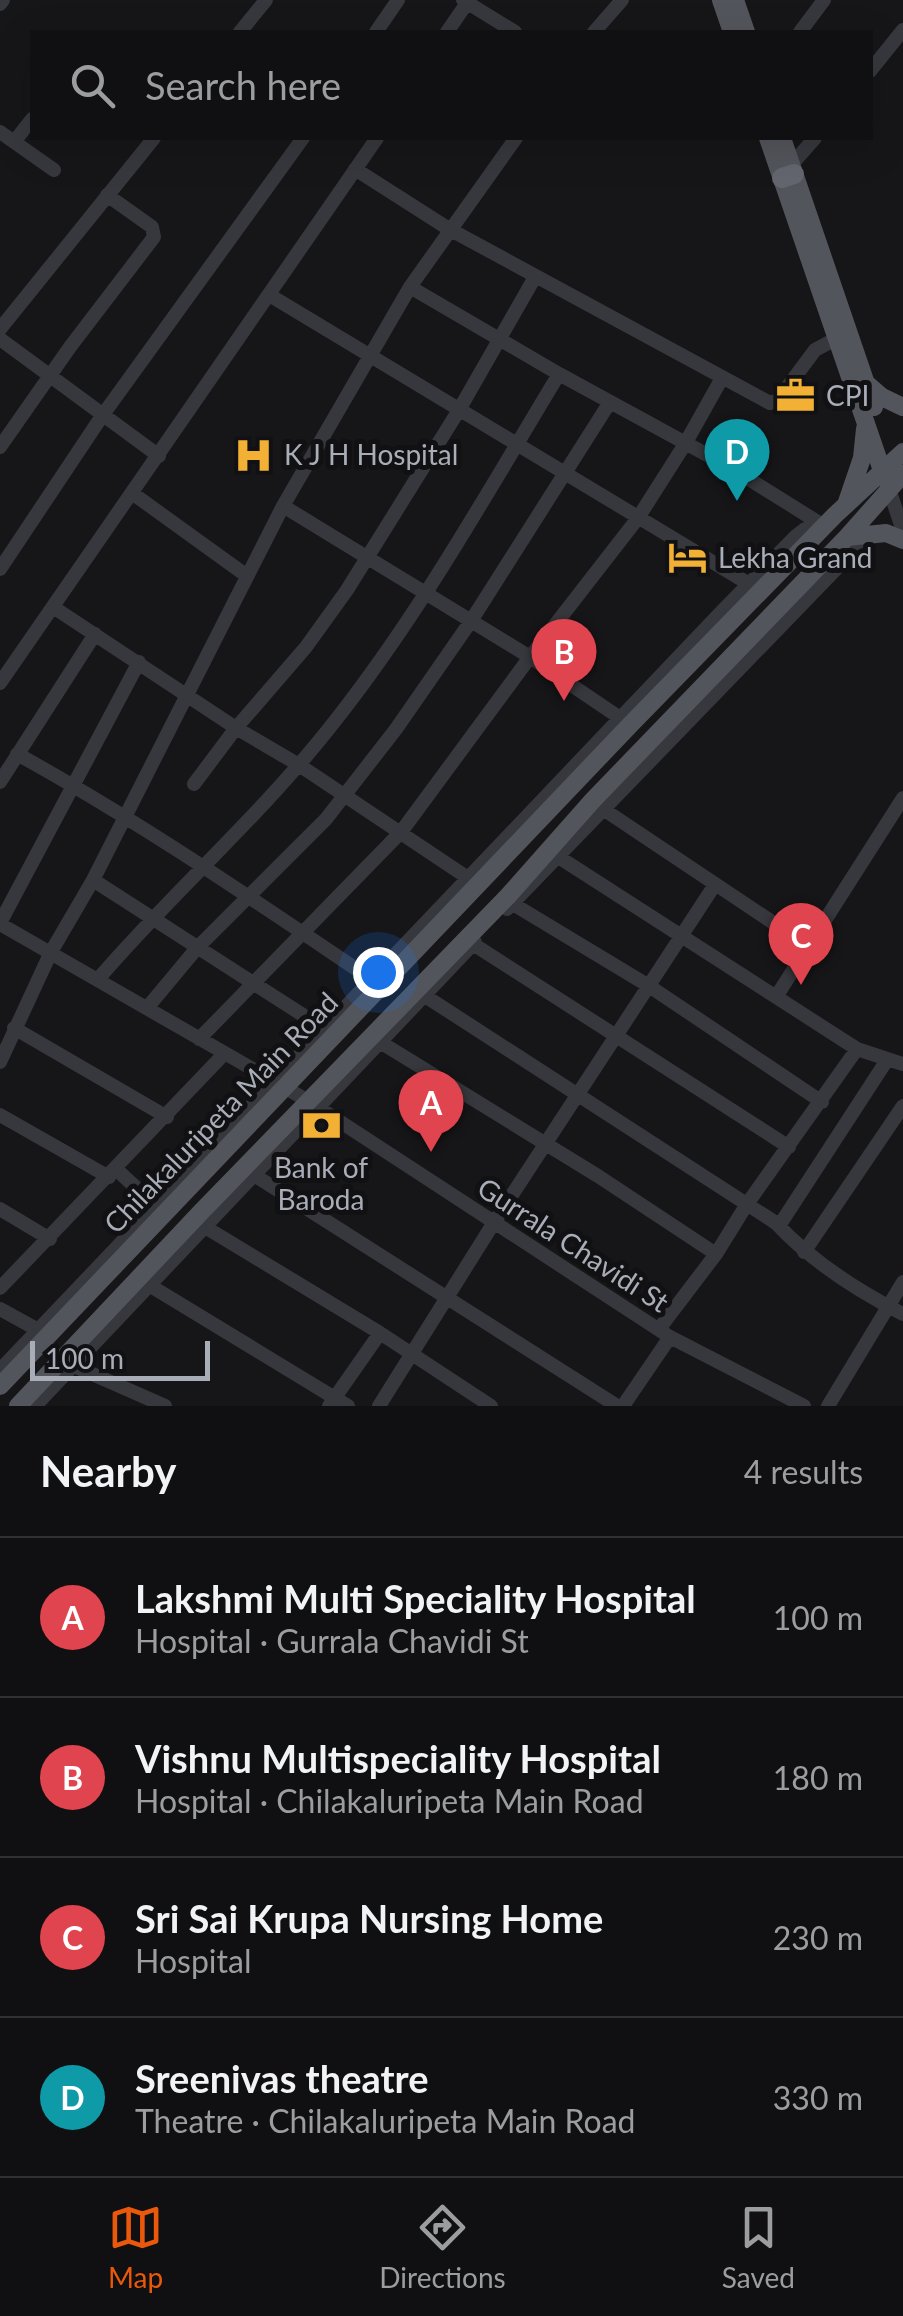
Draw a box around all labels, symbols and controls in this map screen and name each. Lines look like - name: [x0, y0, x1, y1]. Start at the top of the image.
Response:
- search box: [30, 30, 873, 140]
- icon: search: [65, 58, 120, 113]
- text: Search here: [145, 62, 341, 108]
- office icon: CPI: [775, 375, 817, 417]
- place label: CPI: [826, 378, 869, 412]
- pin: D: [704, 418, 770, 501]
- hospital icon: K J H Hospital: [233, 434, 275, 476]
- place label: K J H Hospital: [284, 437, 458, 471]
- hotel icon: Lekha Grand: [667, 537, 709, 579]
- place label: Lekha Grand: [718, 540, 873, 574]
- pin: B: [532, 618, 596, 701]
- pin: C: [768, 902, 834, 985]
- your location: [353, 947, 404, 998]
- street label: Chilakaluripeta Main Road: [96, 985, 344, 1240]
- pin: A: [398, 1070, 464, 1152]
- bank icon: Bank of Baroda: [300, 1105, 342, 1147]
- place label: Bank of Baroda: [274, 1150, 368, 1216]
- street label: Gurrala Chavidi St: [472, 1170, 675, 1319]
- scale bar: [30, 1336, 210, 1380]
- text: 100 m: [45, 1341, 124, 1375]
- text: Nearby: [40, 1446, 177, 1496]
- text: 4 results: [744, 1452, 863, 1491]
- text: Lakshmi Multi Speciality Hospital: [135, 1575, 696, 1621]
- text: A: [61, 1598, 84, 1637]
- text: 100 m: [773, 1598, 863, 1637]
- text: Hospital · Gurrala Chavidi St: [135, 1621, 529, 1660]
- text: Vishnu Multispeciality Hospital: [135, 1735, 661, 1781]
- text: B: [62, 1758, 83, 1797]
- text: 180 m: [773, 1758, 863, 1797]
- text: Hospital · Chilakaluripeta Main Road: [135, 1781, 644, 1820]
- text: Sri Sai Krupa Nursing Home: [135, 1895, 603, 1941]
- text: C: [62, 1918, 83, 1957]
- text: 230 m: [773, 1918, 863, 1957]
- text: Hospital: [135, 1941, 251, 1980]
- text: Sreenivas theatre: [135, 2055, 429, 2101]
- text: D: [60, 2078, 85, 2117]
- text: 330 m: [773, 2078, 863, 2117]
- text: Theatre · Chilakaluripeta Main Road: [135, 2101, 636, 2140]
- tab: Map: [108, 2200, 163, 2294]
- tab: Directions: [379, 2200, 506, 2294]
- tab: Saved: [722, 2200, 795, 2294]

